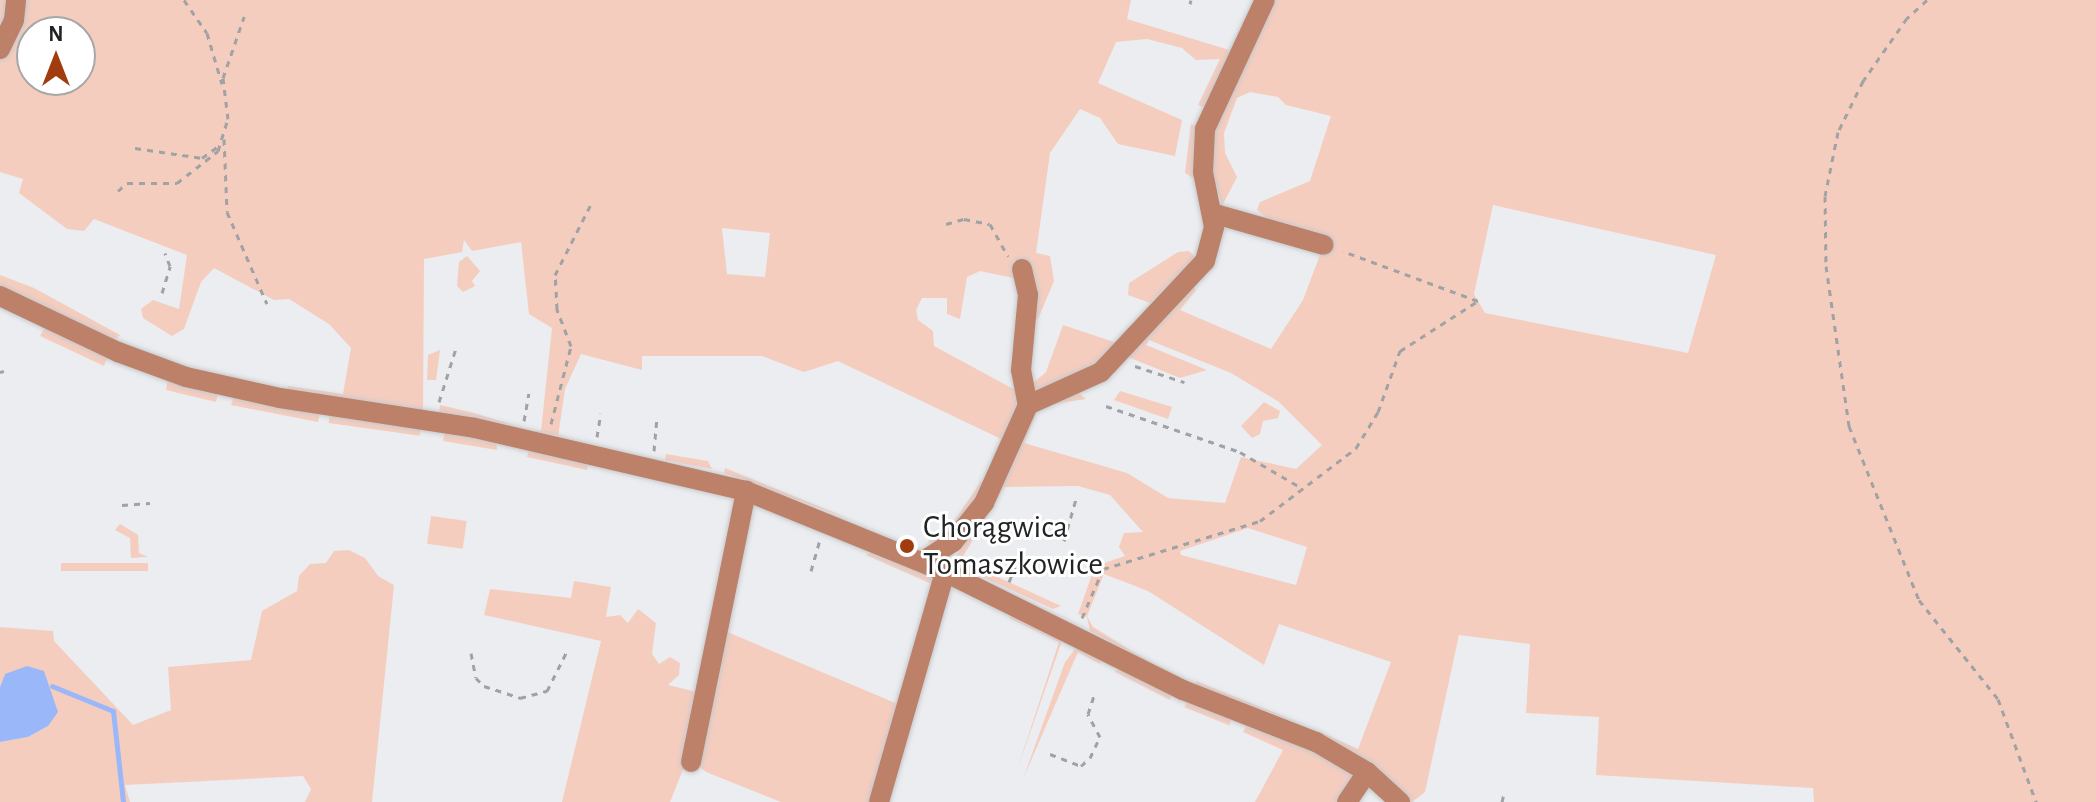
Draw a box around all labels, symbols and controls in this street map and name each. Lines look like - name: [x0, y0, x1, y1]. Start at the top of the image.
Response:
- north arrow: [16, 16, 96, 96]
- text: N: [48, 23, 64, 45]
- place label: Chorągwica Tomaszkowice: [923, 509, 1103, 584]
- marker: Chorągwica Tomaszkowice: [898, 537, 916, 555]

